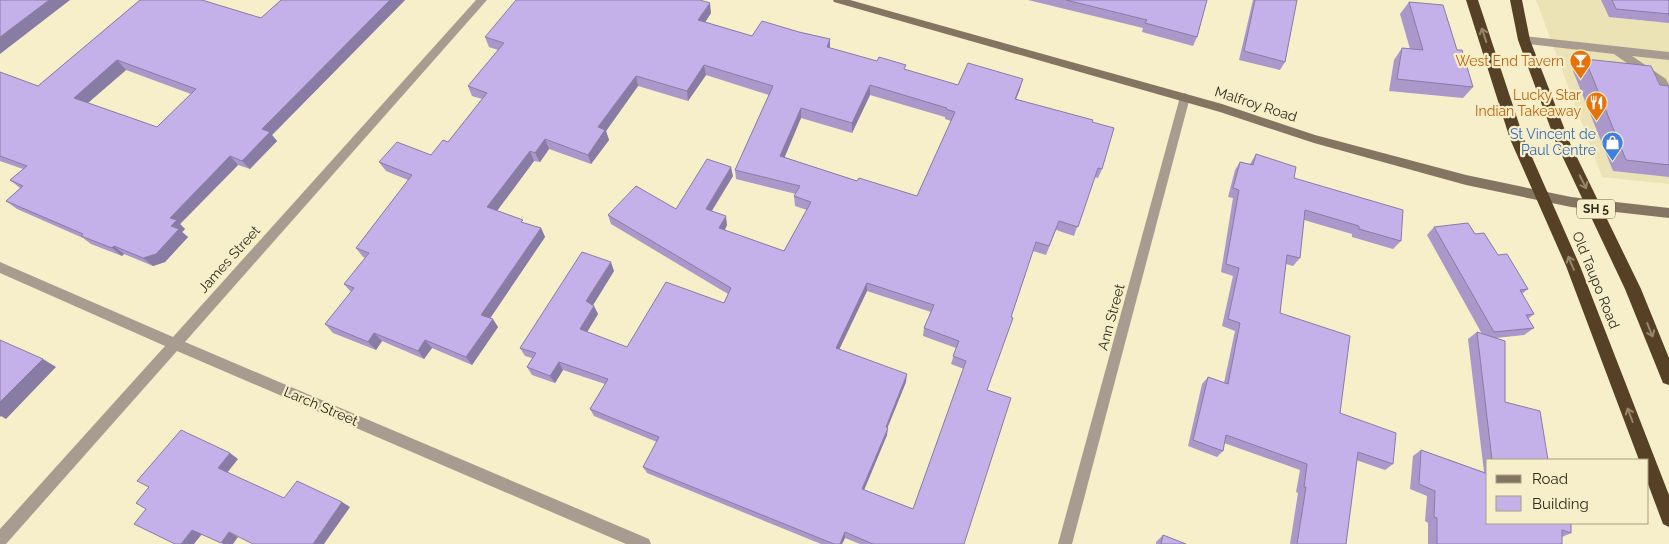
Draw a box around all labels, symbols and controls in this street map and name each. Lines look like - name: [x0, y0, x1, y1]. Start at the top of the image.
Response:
- one-way arrow: [1478, 28, 1488, 44]
- bar icon: West End Tavern: [1568, 49, 1592, 80]
- place label: West End Tavern: [1456, 53, 1564, 69]
- street label: Malfroy Road: [1213, 83, 1299, 125]
- place label: Lucky Star Indian Takeaway: [1475, 87, 1581, 119]
- restaurant icon: Lucky Star Indian Takeaway: [1585, 91, 1609, 122]
- place label: St Vincent de Paul Centre: [1510, 126, 1596, 158]
- shop icon: St Vincent de Paul Centre: [1600, 130, 1624, 161]
- one-way arrow: [1579, 174, 1588, 189]
- road number: SH 5: [1577, 200, 1615, 218]
- street label: James Street: [195, 222, 263, 296]
- street label: Old Taupo Road: [1569, 229, 1623, 331]
- one-way arrow: [1566, 256, 1576, 271]
- street label: Ann Street: [1094, 282, 1128, 352]
- one-way arrow: [1645, 322, 1655, 337]
- street label: Larch Street: [282, 383, 361, 429]
- one-way arrow: [1625, 408, 1634, 423]
- legend: [1486, 459, 1649, 524]
- text: Road: [1532, 470, 1568, 488]
- text: Building: [1532, 495, 1589, 513]

